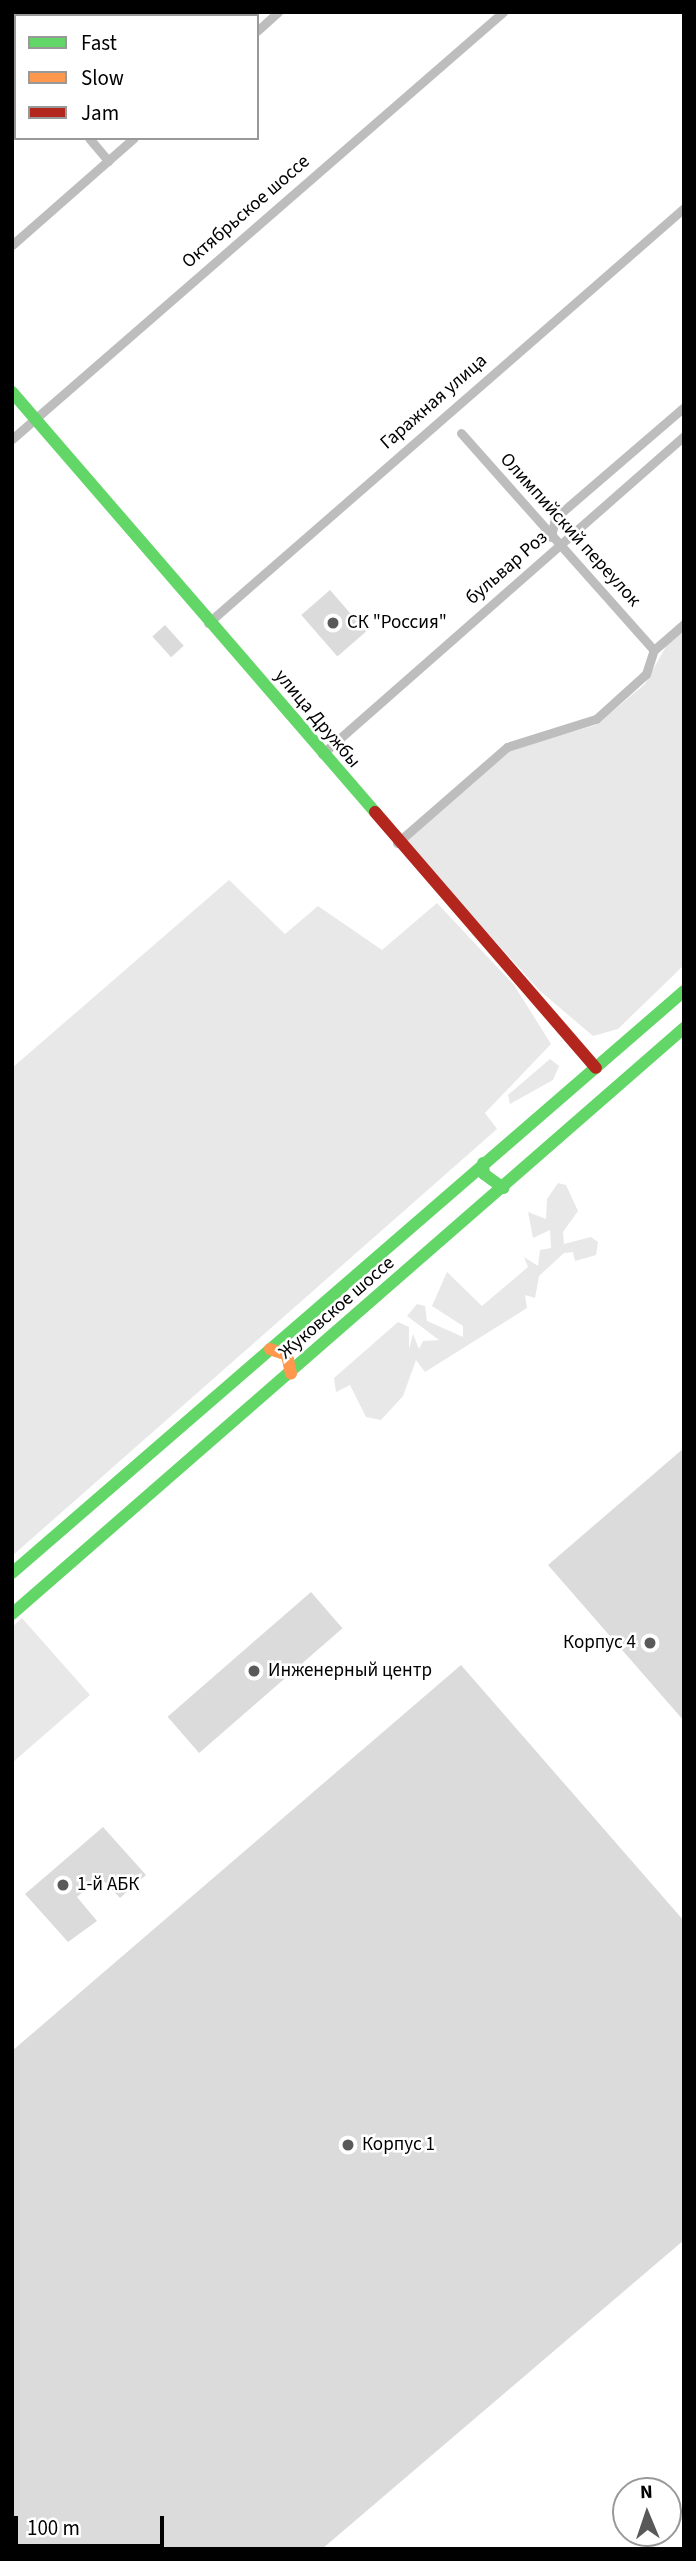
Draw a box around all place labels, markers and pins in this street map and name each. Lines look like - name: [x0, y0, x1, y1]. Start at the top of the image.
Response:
- place label: СК "Россия": [347, 612, 447, 634]
- marker: СК "Россия": [325, 615, 341, 631]
- place label: Корпус 4: [563, 1632, 636, 1654]
- marker: Корпус 4: [642, 1635, 658, 1651]
- place label: Инженерный центр: [268, 1660, 432, 1682]
- marker: Инженерный центр: [246, 1663, 262, 1679]
- place label: 1-й АБК: [77, 1874, 139, 1896]
- marker: 1-й АБК: [55, 1877, 71, 1893]
- place label: Корпус 1: [362, 2134, 435, 2156]
- marker: Корпус 1: [340, 2137, 356, 2153]

